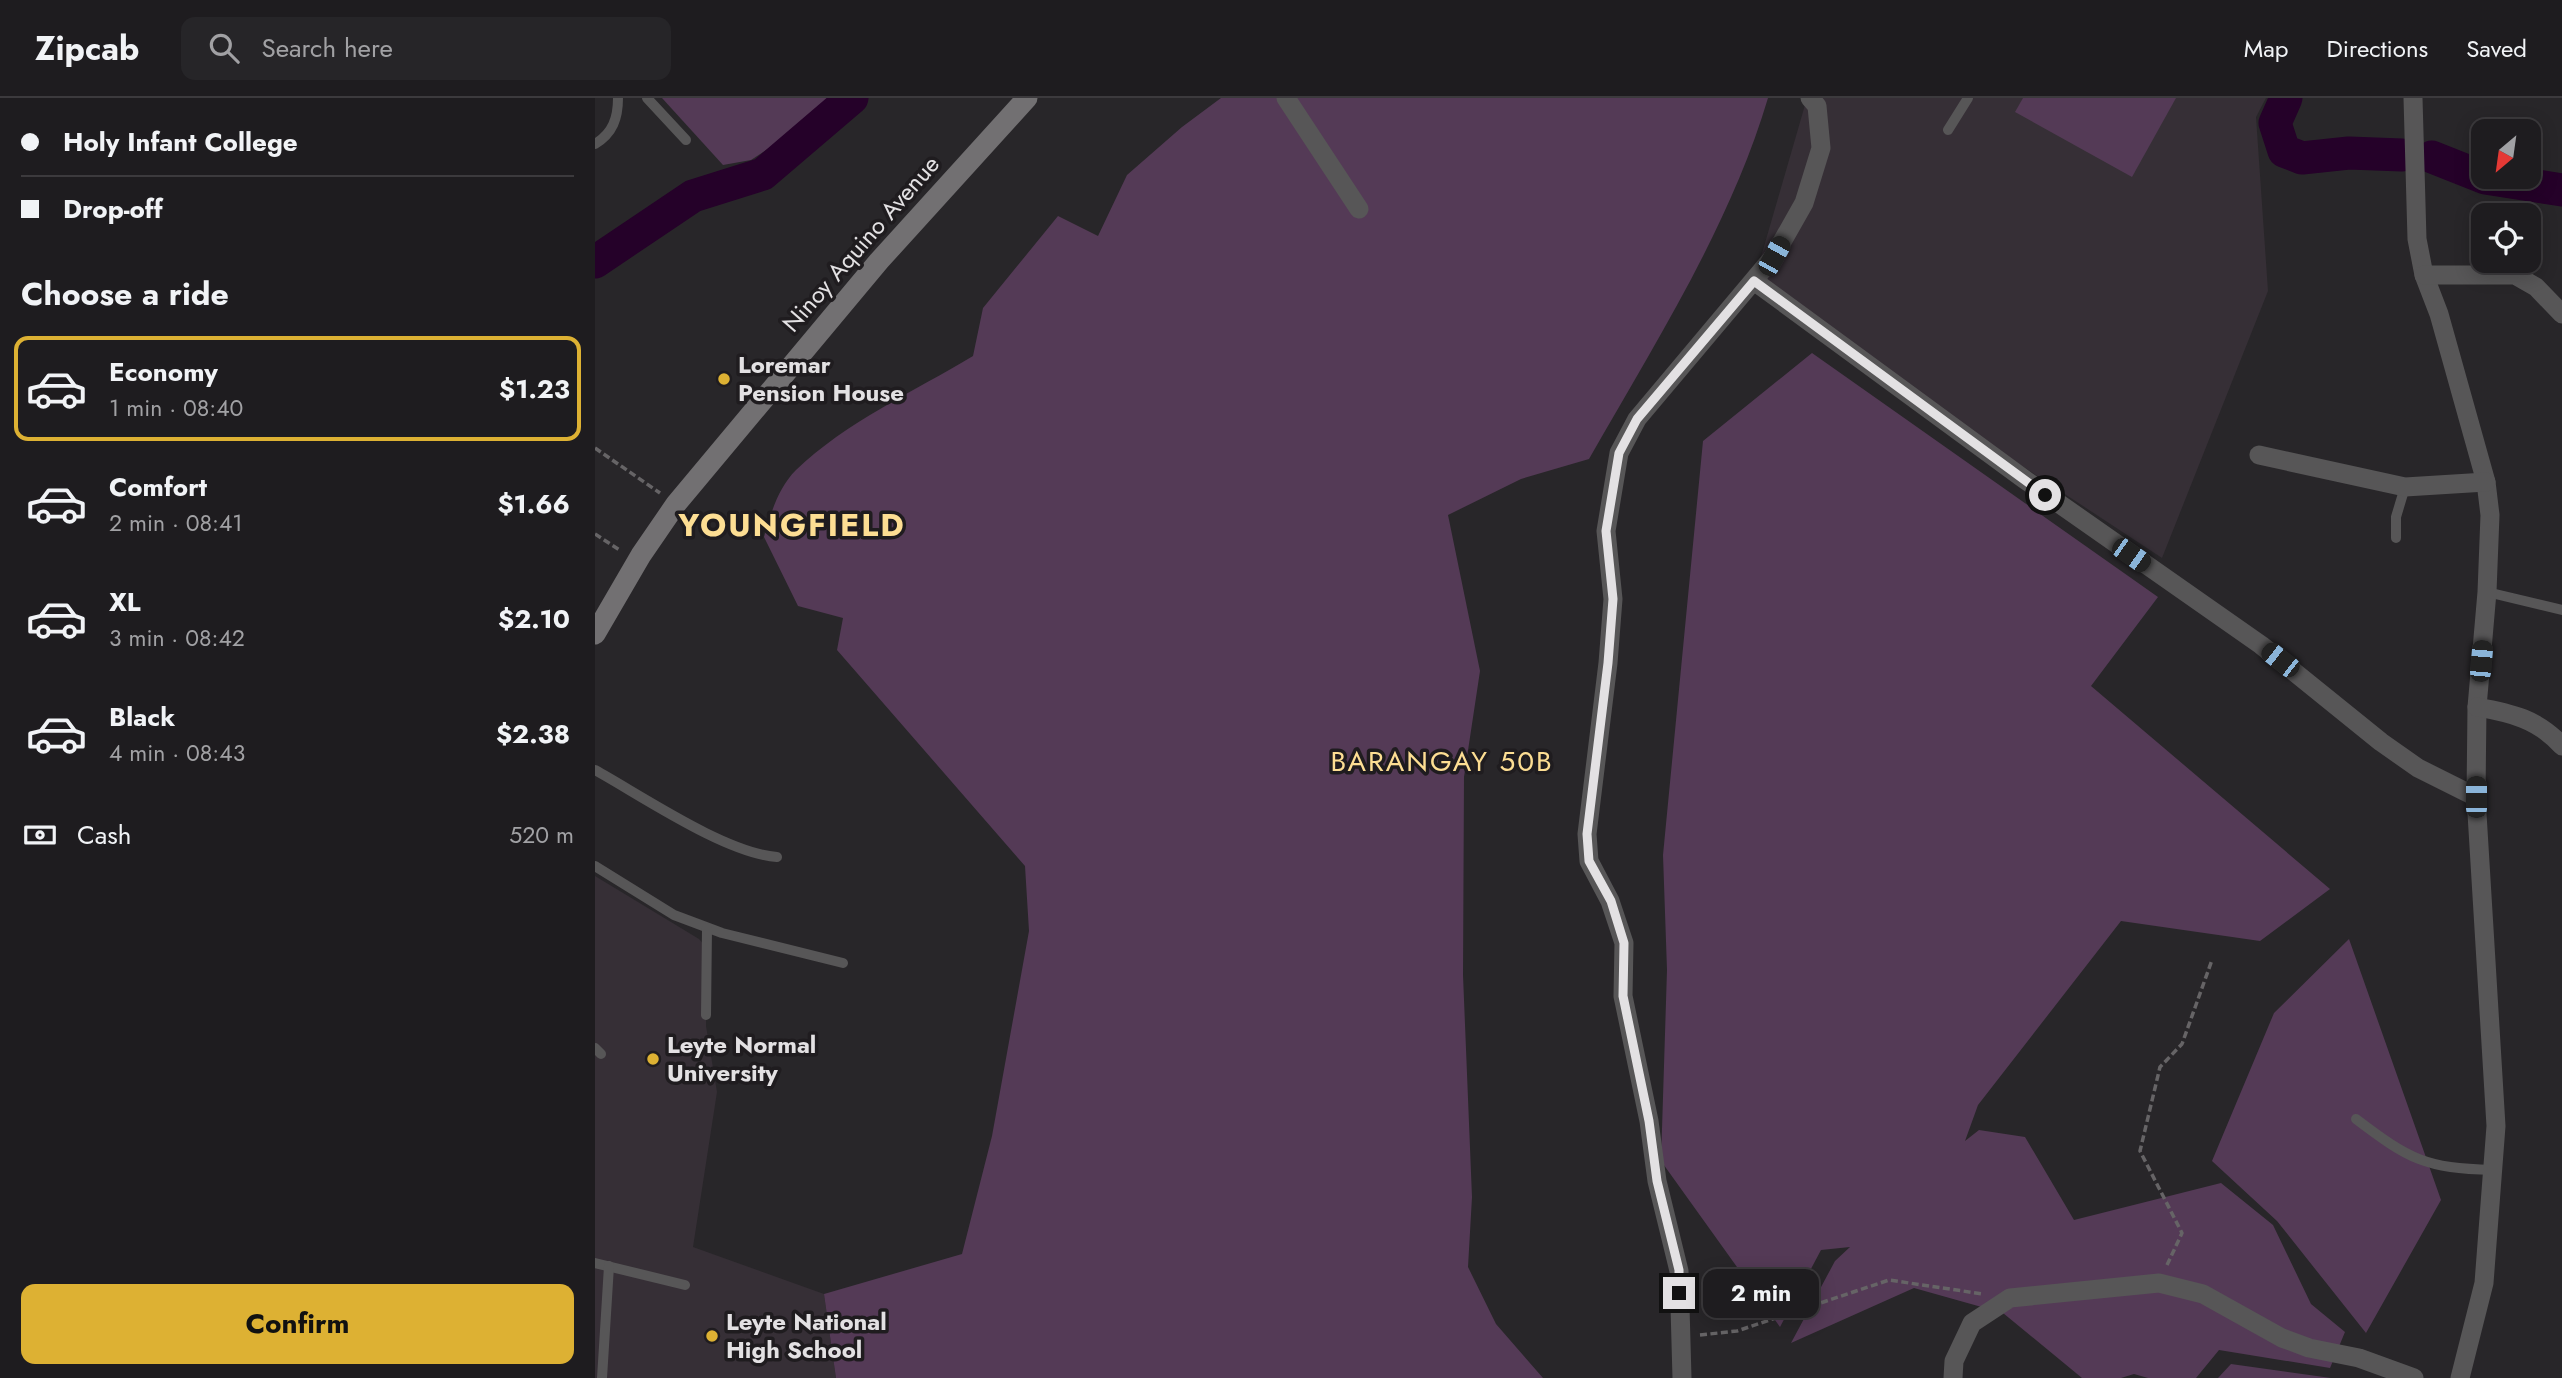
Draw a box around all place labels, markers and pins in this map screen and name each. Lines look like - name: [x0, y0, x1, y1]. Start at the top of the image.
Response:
- place label: Loremar Pension House: [738, 347, 904, 410]
- marker: Loremar Pension House: [716, 371, 732, 387]
- place label: Leyte Normal University: [667, 1027, 816, 1090]
- marker: Leyte Normal University: [645, 1051, 661, 1067]
- place label: Leyte National High School: [726, 1304, 887, 1367]
- marker: Leyte National High School: [704, 1328, 720, 1344]

